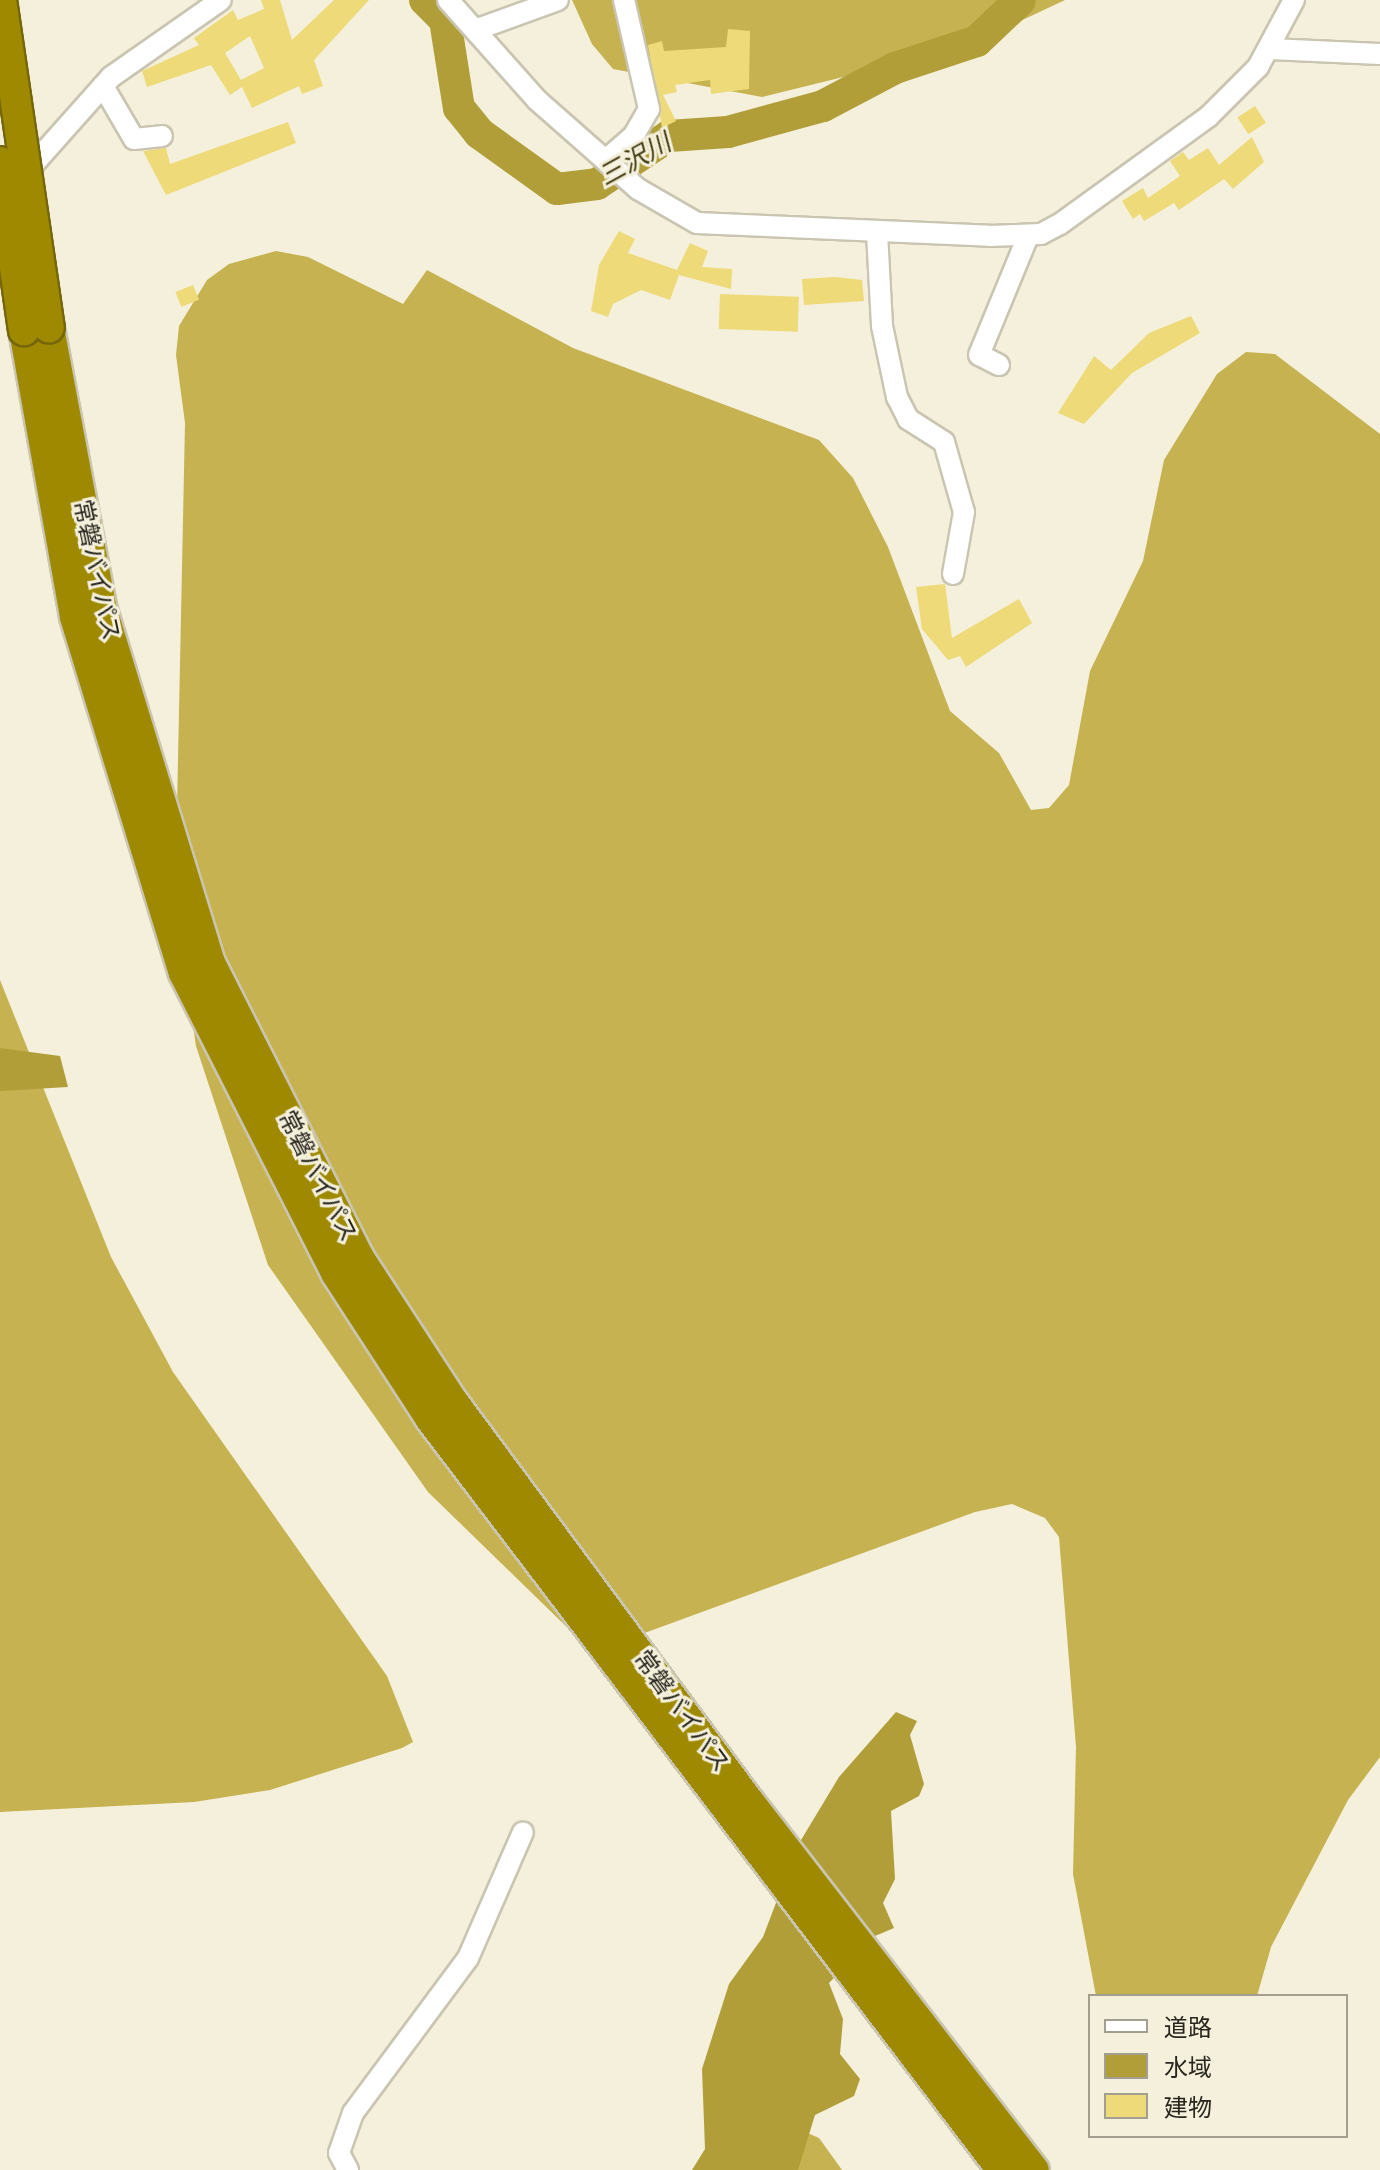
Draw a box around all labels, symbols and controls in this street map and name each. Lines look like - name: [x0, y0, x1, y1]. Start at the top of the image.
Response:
- water label: 三沢川: [593, 127, 677, 193]
- street label: 常磐バイパス: [68, 497, 126, 643]
- street label: 常磐バイパス: [272, 1105, 364, 1247]
- street label: 常磐バイパス: [628, 1644, 736, 1778]
- legend: [1088, 1994, 1348, 2138]
- text: 道路: [1164, 2010, 1212, 2045]
- text: 水域: [1164, 2050, 1212, 2085]
- text: 建物: [1164, 2090, 1212, 2125]

